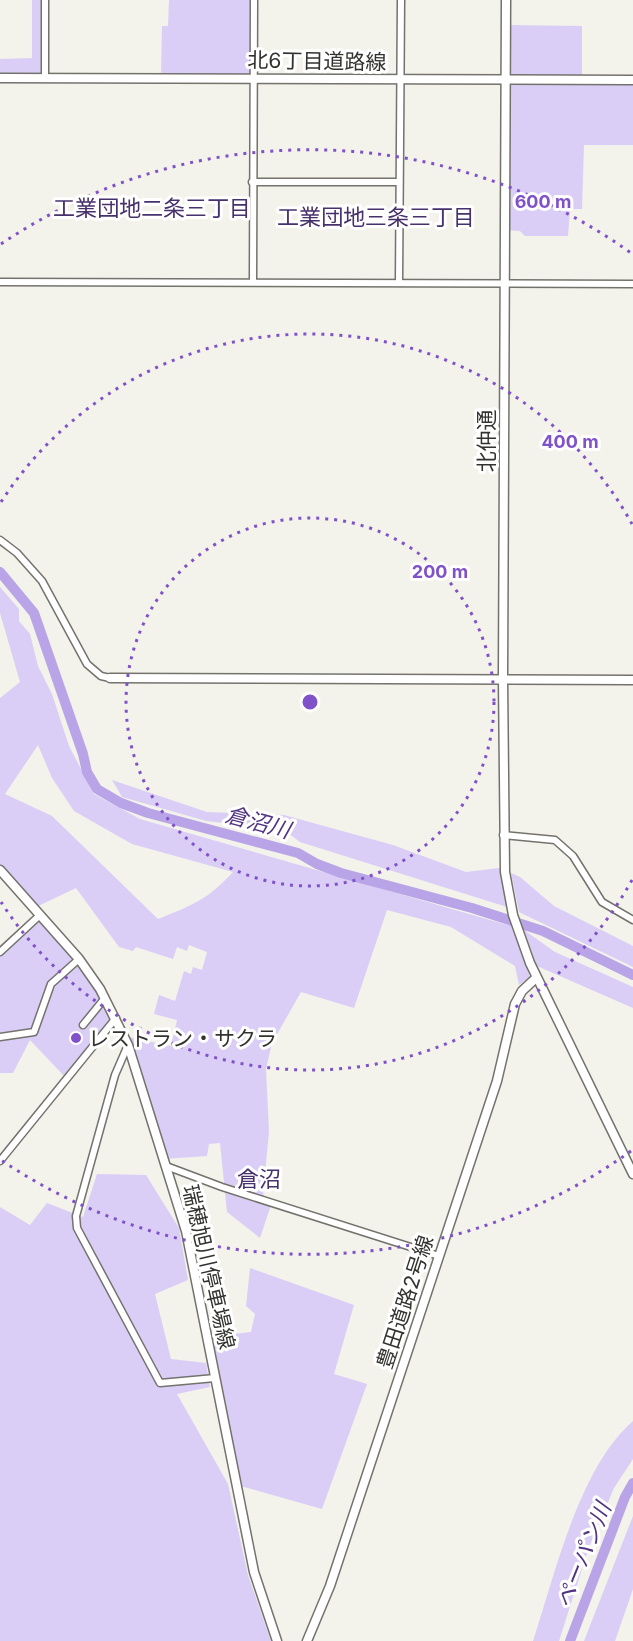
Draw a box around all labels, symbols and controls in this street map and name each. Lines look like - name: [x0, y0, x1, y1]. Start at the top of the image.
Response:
- street label: 北6丁目道路線: [247, 47, 387, 75]
- text: 600 m: [515, 191, 571, 212]
- district label: 工業団地二条三丁目: [53, 195, 251, 221]
- district label: 工業団地三条三丁目: [277, 204, 475, 230]
- street label: 北仲通: [474, 410, 499, 473]
- text: 400 m: [541, 431, 599, 452]
- text: 200 m: [412, 561, 468, 582]
- centre of rings: [300, 692, 320, 712]
- water label: 倉沼川: [223, 801, 295, 844]
- place label: レストラン・サクラ: [88, 1026, 277, 1051]
- marker: レストラン・サクラ: [69, 1031, 83, 1045]
- district label: 倉沼: [237, 1166, 281, 1192]
- street label: 瑞穂旭川停車場線: [178, 1182, 240, 1352]
- street label: 豊田道路2号線: [372, 1232, 438, 1372]
- water label: ペーパン川: [550, 1497, 617, 1611]

